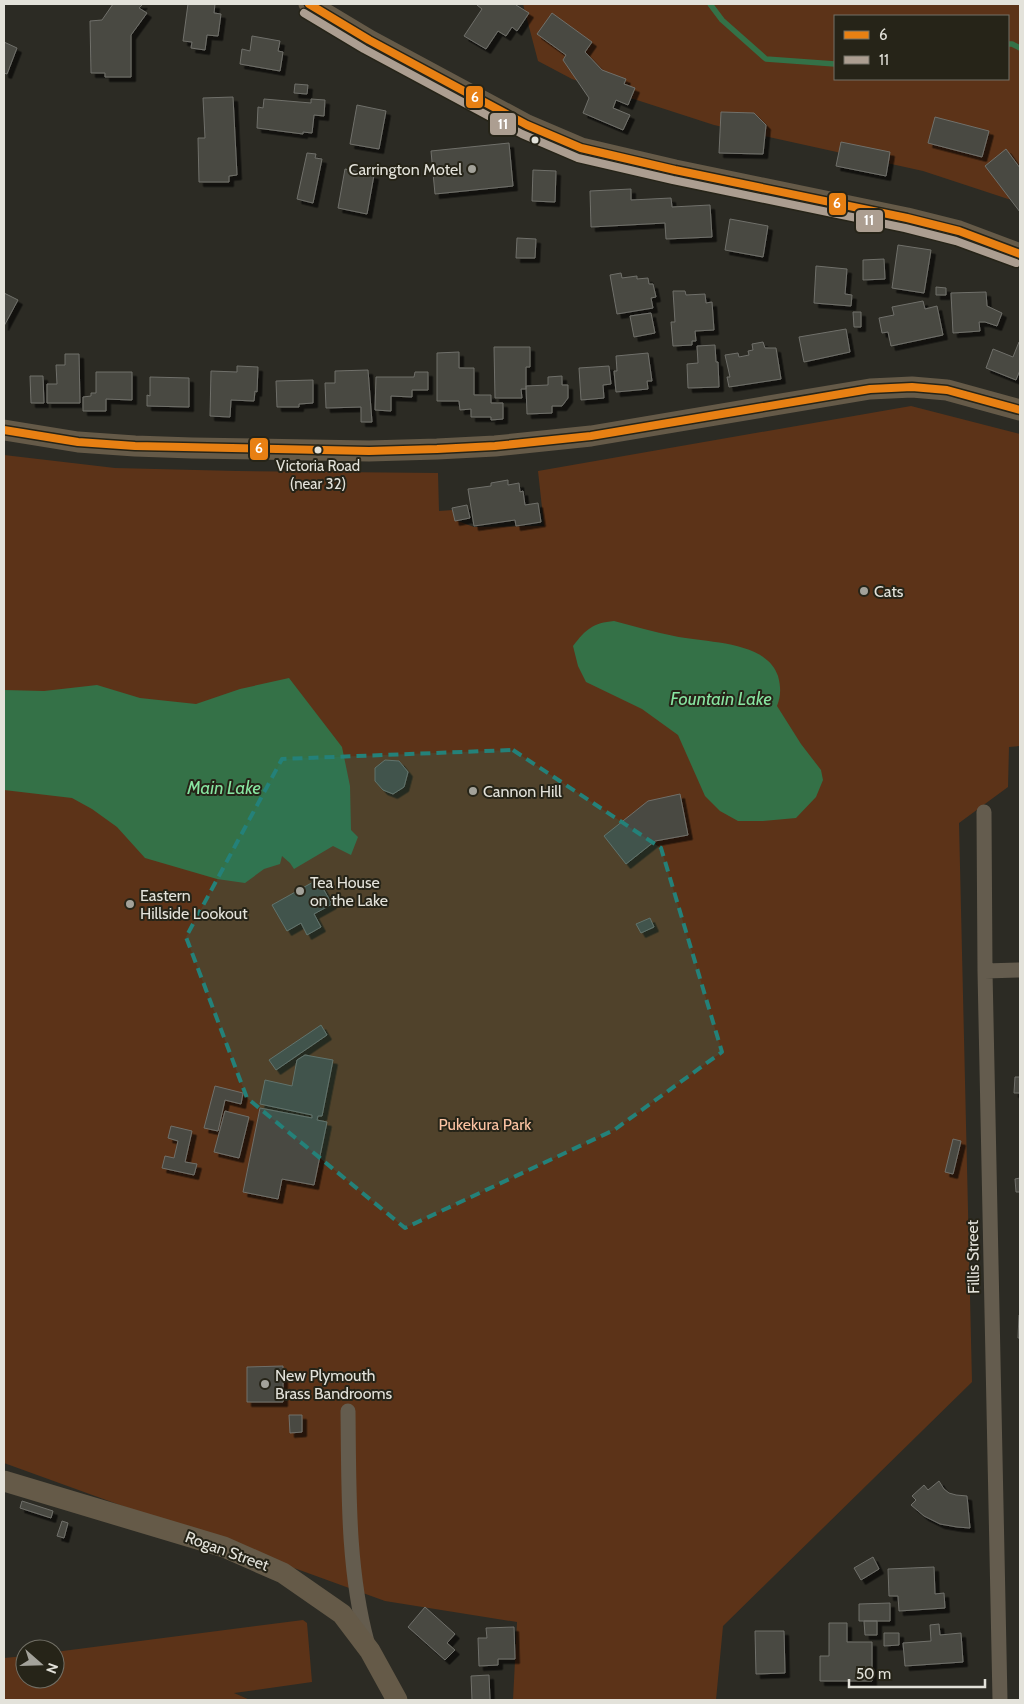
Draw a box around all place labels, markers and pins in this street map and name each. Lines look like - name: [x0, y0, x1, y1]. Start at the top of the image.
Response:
- unlabelled marker: [530, 135, 540, 145]
- place label: Carrington Motel: [349, 160, 462, 179]
- marker: Carrington Motel: [466, 163, 478, 175]
- marker: Victoria Road (near 32): [313, 445, 323, 455]
- place label: Victoria Road (near 32): [276, 457, 360, 493]
- place label: Cats: [874, 582, 904, 601]
- marker: Cats: [858, 585, 870, 597]
- place label: Cannon Hill: [483, 782, 562, 801]
- marker: Cannon Hill: [467, 785, 479, 797]
- place label: Tea House on the Lake: [310, 873, 388, 910]
- marker: Tea House on the Lake: [294, 885, 306, 897]
- place label: Eastern Hillside Lookout: [140, 886, 248, 923]
- marker: Eastern Hillside Lookout: [124, 898, 136, 910]
- place label: New Plymouth Brass Bandrooms: [275, 1366, 392, 1403]
- marker: New Plymouth Brass Bandrooms: [259, 1378, 271, 1390]

